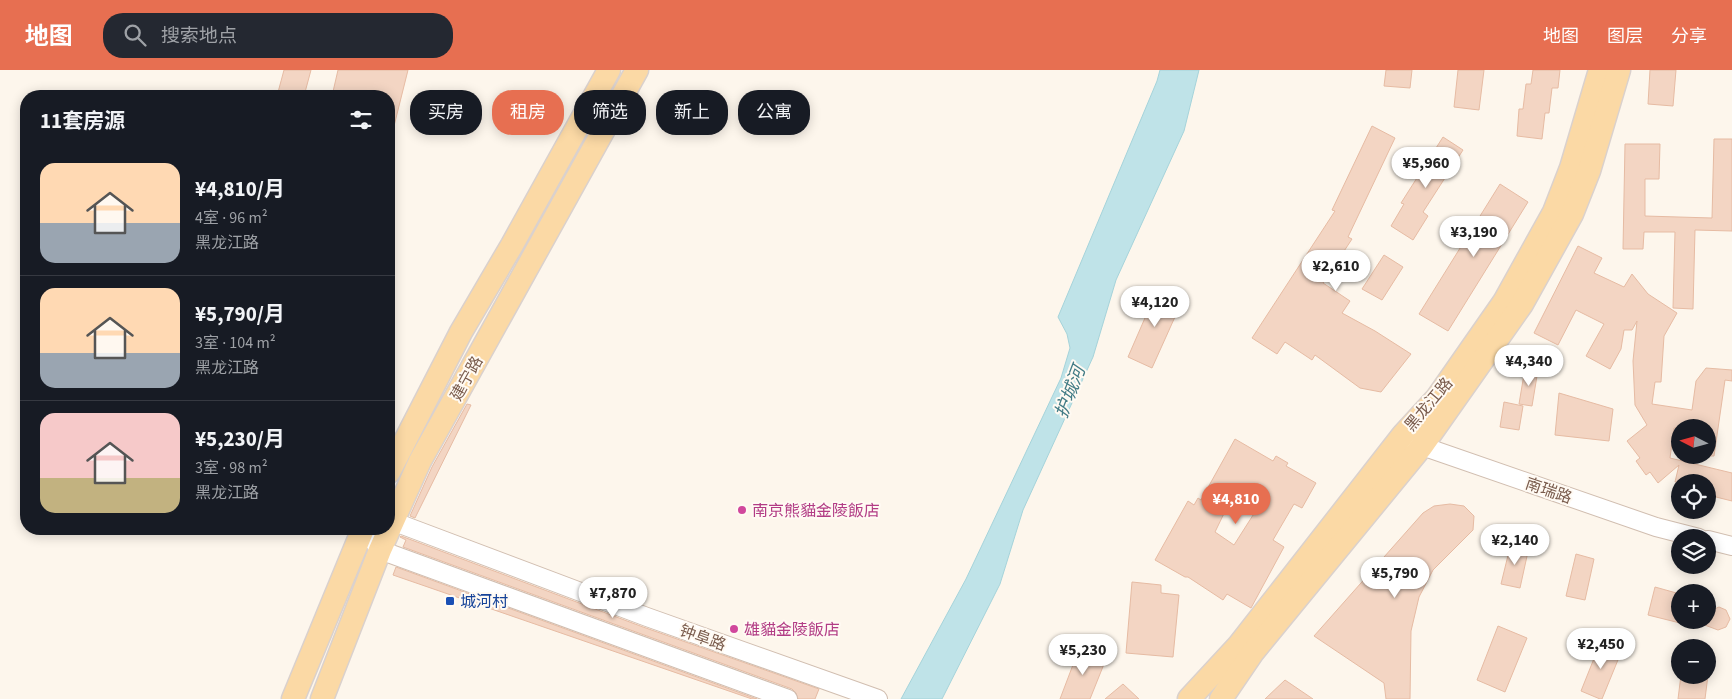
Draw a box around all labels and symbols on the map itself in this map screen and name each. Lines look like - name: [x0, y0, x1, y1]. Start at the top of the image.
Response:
- pin: ¥5,960: [1385, 146, 1467, 189]
- pin: ¥3,190: [1433, 216, 1515, 258]
- pin: ¥2,610: [1295, 250, 1377, 292]
- pin: ¥4,120: [1114, 286, 1196, 328]
- pin: ¥4,340: [1488, 344, 1570, 387]
- street label: 建宁路: [446, 352, 488, 405]
- water label: 护城河: [1049, 360, 1093, 422]
- street label: 黑龙江路: [1400, 373, 1458, 436]
- north arrow: [1671, 419, 1716, 464]
- street label: 南瑞路: [1522, 473, 1575, 509]
- pin: ¥4,810: [1195, 482, 1277, 525]
- place label: 南京熊貓金陵飯店: [752, 500, 880, 522]
- marker: 南京熊貓金陵飯店: [736, 504, 748, 516]
- pin: ¥2,140: [1474, 524, 1556, 566]
- pin: ¥5,790: [1354, 556, 1436, 599]
- pin: ¥7,870: [572, 576, 654, 619]
- place label: 城河村: [460, 591, 508, 613]
- marker: 城河村: [444, 595, 456, 607]
- street label: 钟阜路: [676, 619, 729, 656]
- place label: 雄貓金陵飯店: [744, 619, 840, 641]
- marker: 雄貓金陵飯店: [728, 623, 740, 635]
- pin: ¥2,450: [1560, 628, 1642, 670]
- pin: ¥5,230: [1042, 634, 1124, 676]

